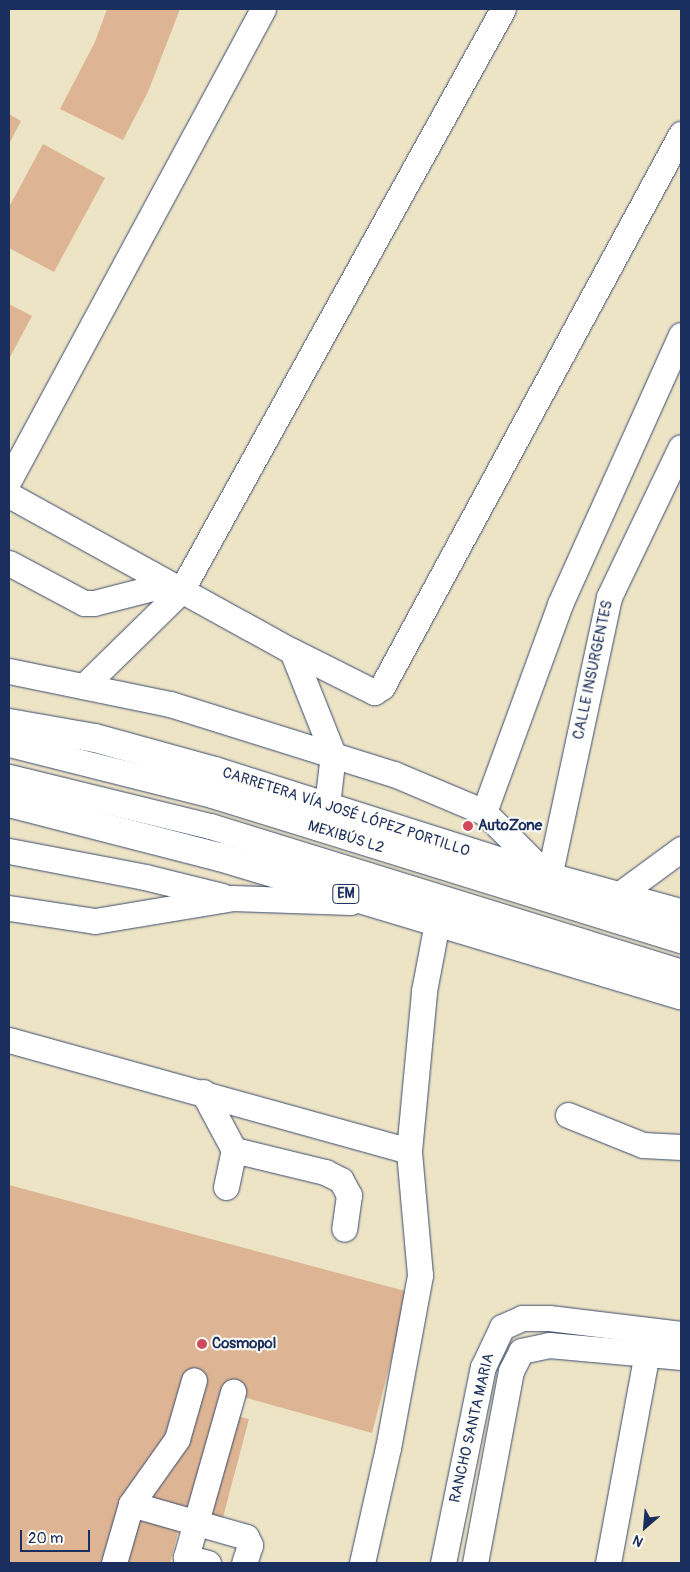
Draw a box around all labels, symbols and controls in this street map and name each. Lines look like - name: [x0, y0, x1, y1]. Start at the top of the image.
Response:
- street label: CALLE INSURGENTES: [569, 599, 617, 741]
- street label: CARRETERA VÍA JOSÉ LÓPEZ PORTILLO: [220, 763, 472, 861]
- street label: MEXIBÚS L2: [306, 817, 386, 857]
- place label: AutoZone: [478, 817, 542, 835]
- marker: AutoZone: [462, 820, 474, 832]
- road number: EM: [332, 882, 360, 906]
- place label: Cosmopol: [212, 1335, 276, 1353]
- marker: Cosmopol: [196, 1338, 208, 1350]
- street label: RANCHO SANTA MARIA: [446, 1352, 498, 1504]
- north arrow: [620, 1502, 670, 1552]
- scale bar: [22, 1520, 92, 1552]
- text: 20 m: [28, 1529, 63, 1548]
- text: N: [630, 1531, 646, 1551]

